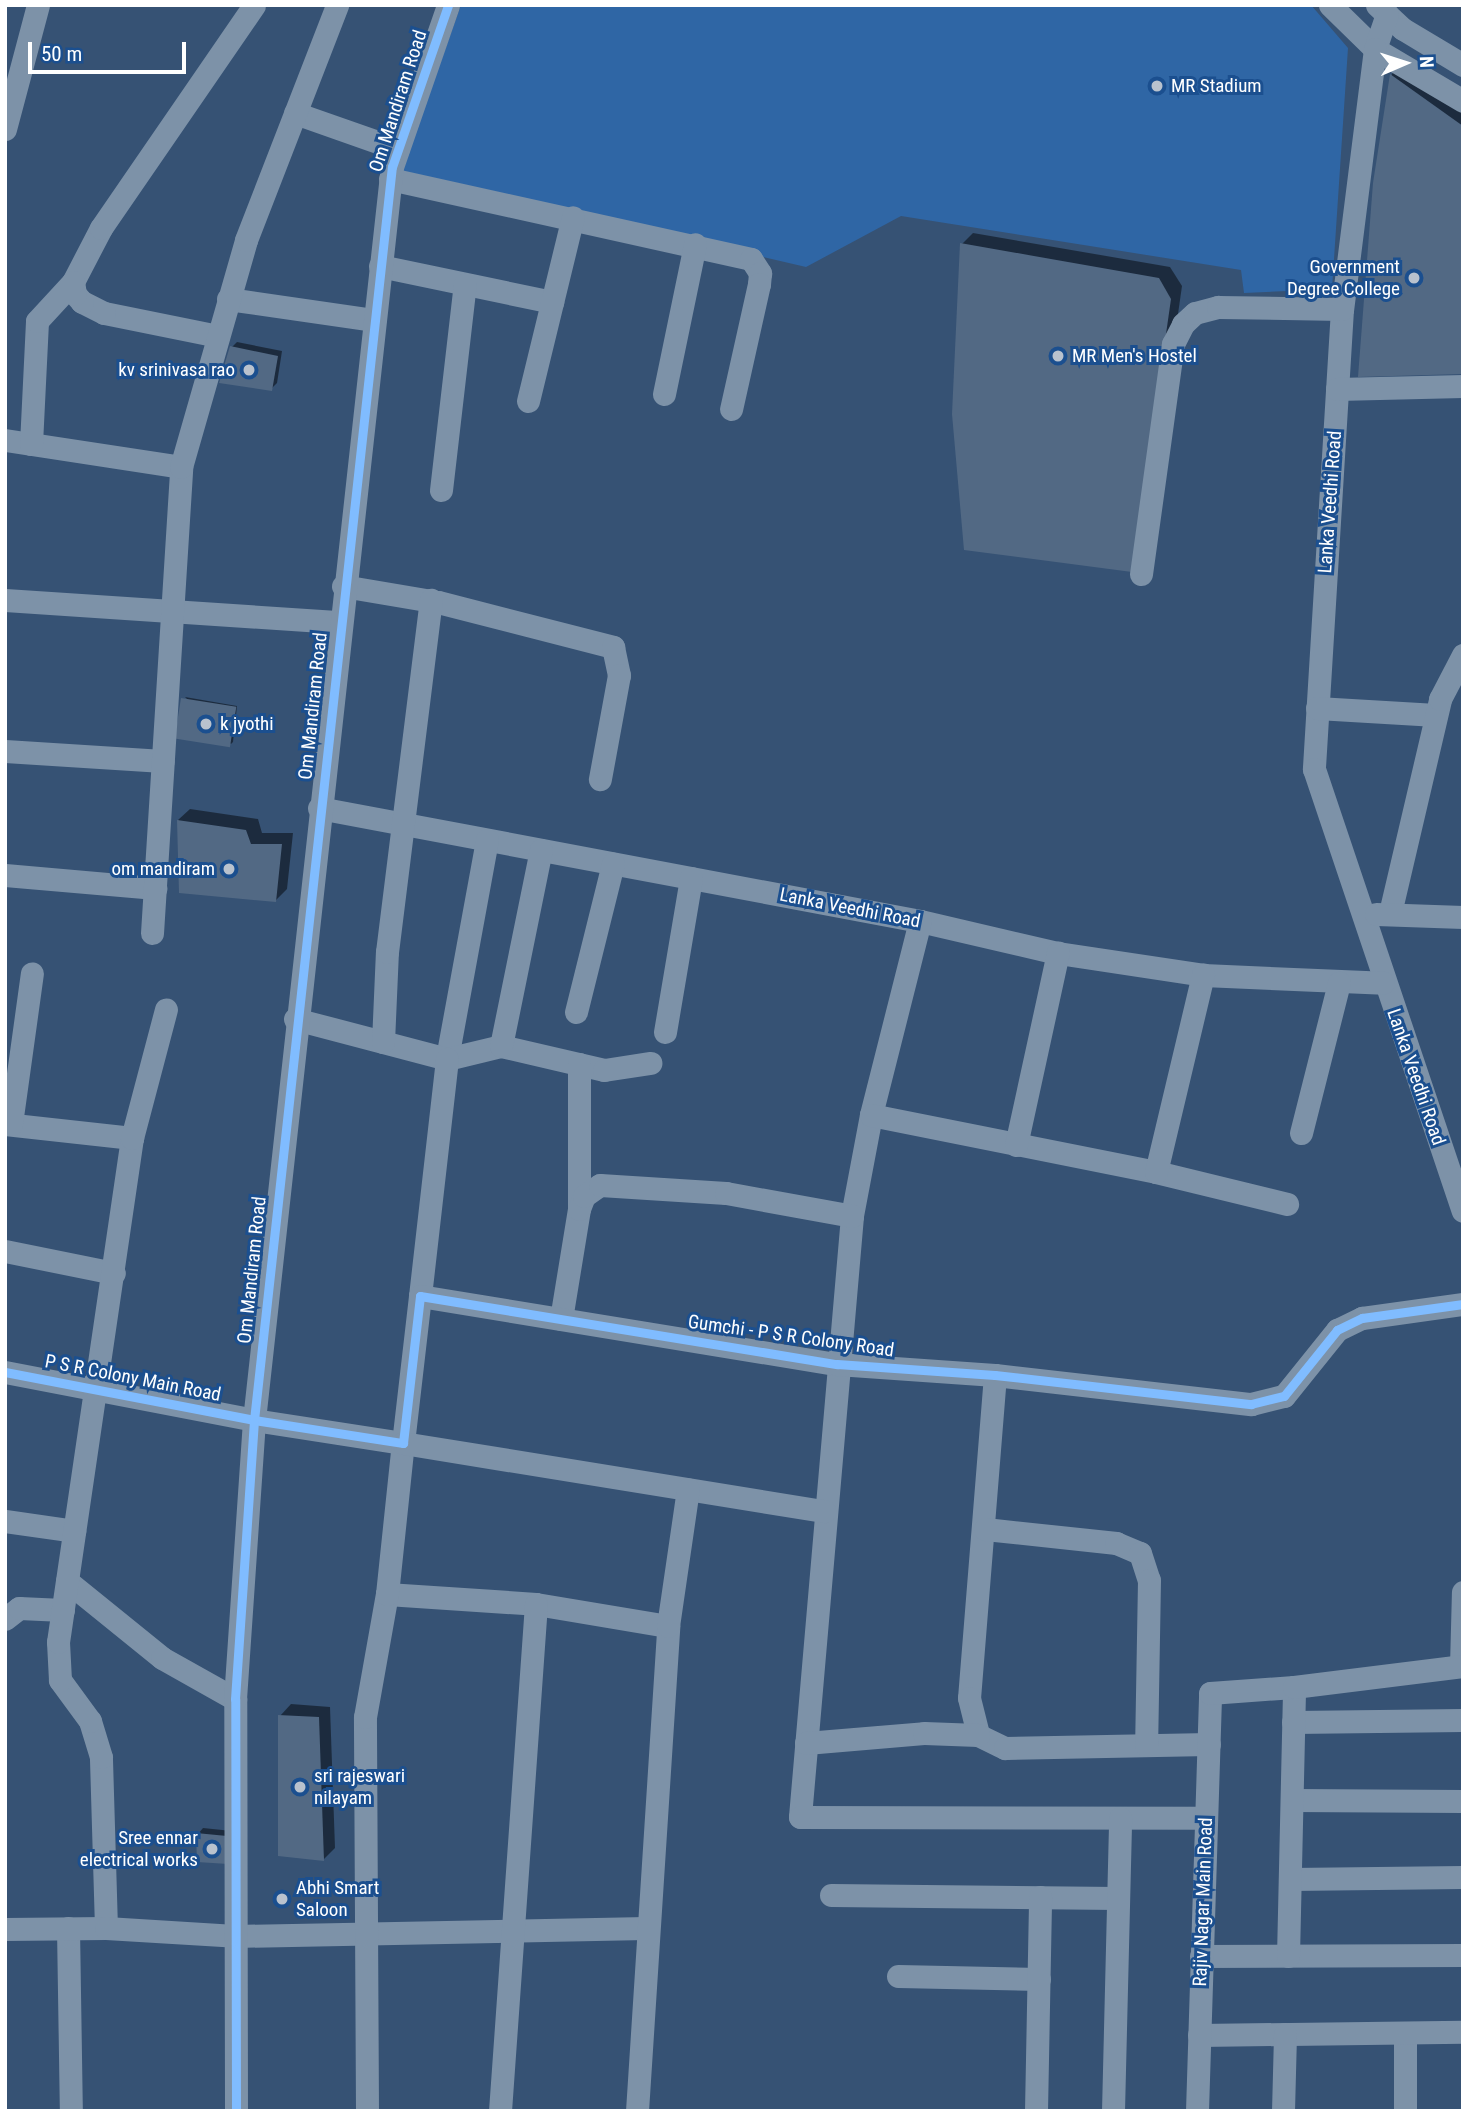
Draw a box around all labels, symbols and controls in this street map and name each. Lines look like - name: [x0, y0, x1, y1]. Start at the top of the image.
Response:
- street label: Om Mandiram Road: [364, 27, 432, 175]
- scale bar: [32, 28, 189, 72]
- north arrow: [1370, 28, 1440, 98]
- text: 50 m: [41, 42, 82, 66]
- text: N: [1415, 55, 1438, 68]
- place label: MR Stadium: [1171, 75, 1262, 97]
- marker: MR Stadium: [1149, 78, 1165, 94]
- place label: Government Degree College: [1287, 256, 1400, 300]
- marker: Government Degree College: [1406, 270, 1422, 286]
- place label: MR Men's Hostel: [1072, 345, 1197, 367]
- marker: MR Men's Hostel: [1050, 348, 1066, 364]
- place label: kv srinivasa rao: [118, 359, 235, 381]
- marker: kv srinivasa rao: [241, 362, 257, 378]
- street label: Lanka Veedhi Road: [1314, 430, 1346, 574]
- street label: Om Mandiram Road: [294, 631, 332, 781]
- place label: k jyothi: [220, 713, 274, 735]
- marker: k jyothi: [198, 716, 214, 732]
- place label: om mandiram: [112, 858, 215, 880]
- marker: om mandiram: [221, 861, 237, 877]
- street label: Lanka Veedhi Road: [778, 883, 922, 933]
- street label: Lanka Veedhi Road: [1382, 1006, 1450, 1148]
- street label: Om Mandiram Road: [233, 1195, 271, 1345]
- street label: Gumchi - P S R Colony Road: [687, 1310, 895, 1362]
- street label: P S R Colony Main Road: [43, 1350, 223, 1406]
- place label: sri rajeswari nilayam: [314, 1765, 405, 1809]
- marker: sri rajeswari nilayam: [292, 1779, 308, 1795]
- street label: Rajiv Nagar Main Road: [1189, 1817, 1217, 1987]
- place label: Sree ennar electrical works: [80, 1827, 198, 1871]
- marker: Sree ennar electrical works: [204, 1841, 220, 1857]
- place label: Abhi Smart Saloon: [296, 1877, 379, 1921]
- marker: Abhi Smart Saloon: [274, 1891, 290, 1907]

